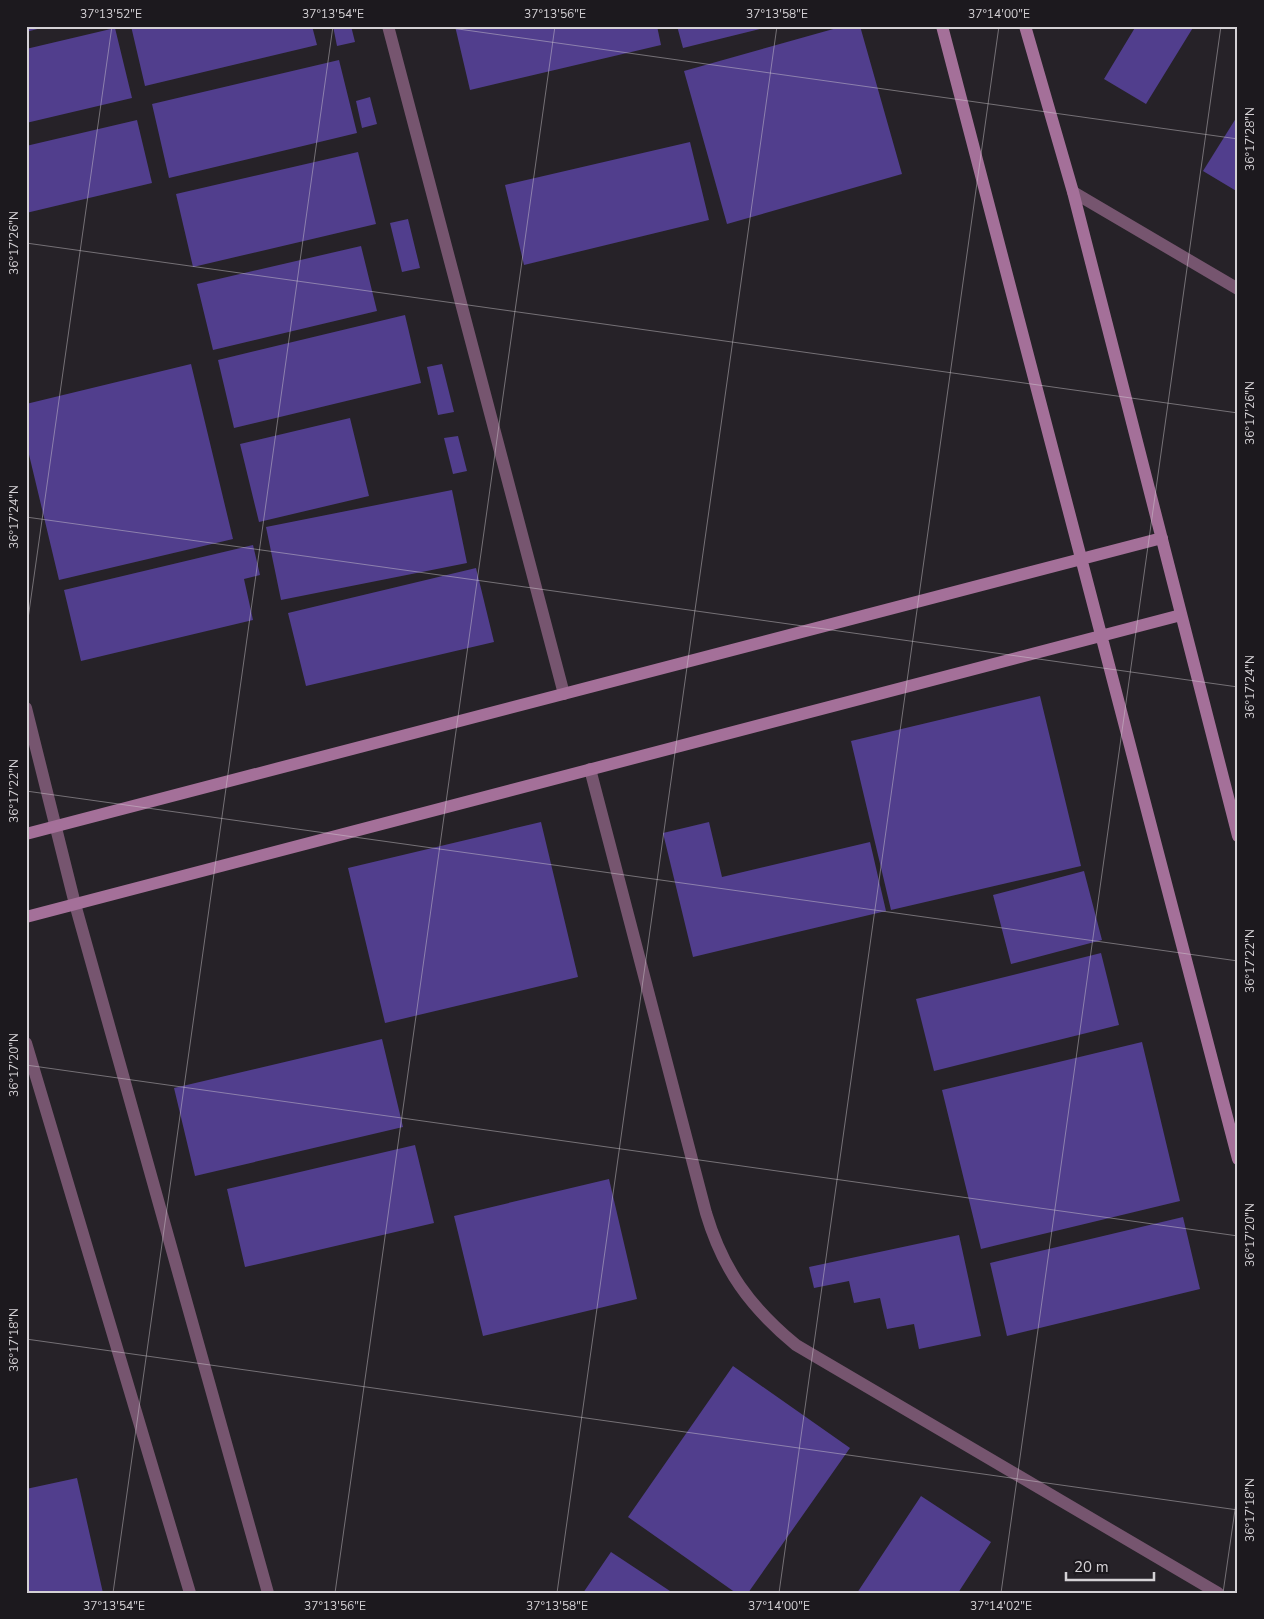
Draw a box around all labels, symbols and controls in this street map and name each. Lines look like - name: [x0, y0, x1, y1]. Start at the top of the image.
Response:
- text: 37°13'52"E: [80, 6, 142, 22]
- text: 37°13'54"E: [302, 6, 364, 22]
- text: 37°13'56"E: [524, 6, 586, 22]
- text: 37°13'58"E: [746, 6, 808, 22]
- text: 37°14'00"E: [968, 6, 1030, 22]
- text: 36°17'28"N: [1242, 107, 1258, 171]
- text: 36°17'26"N: [6, 211, 22, 275]
- text: 36°17'26"N: [1242, 381, 1258, 445]
- text: 36°17'24"N: [6, 485, 22, 549]
- text: 36°17'24"N: [1242, 655, 1258, 719]
- text: 36°17'22"N: [6, 759, 22, 823]
- text: 36°17'22"N: [1242, 929, 1258, 993]
- text: 36°17'20"N: [6, 1033, 22, 1097]
- text: 36°17'20"N: [1242, 1203, 1258, 1267]
- text: 36°17'18"N: [6, 1308, 22, 1372]
- text: 36°17'18"N: [1242, 1478, 1258, 1542]
- scale bar: [1066, 1549, 1154, 1581]
- text: 20 m: [1074, 1557, 1109, 1577]
- text: 37°13'54"E: [83, 1598, 145, 1614]
- text: 37°13'56"E: [304, 1598, 366, 1614]
- text: 37°13'58"E: [526, 1598, 588, 1614]
- text: 37°14'00"E: [748, 1598, 810, 1614]
- text: 37°14'02"E: [970, 1598, 1032, 1614]

